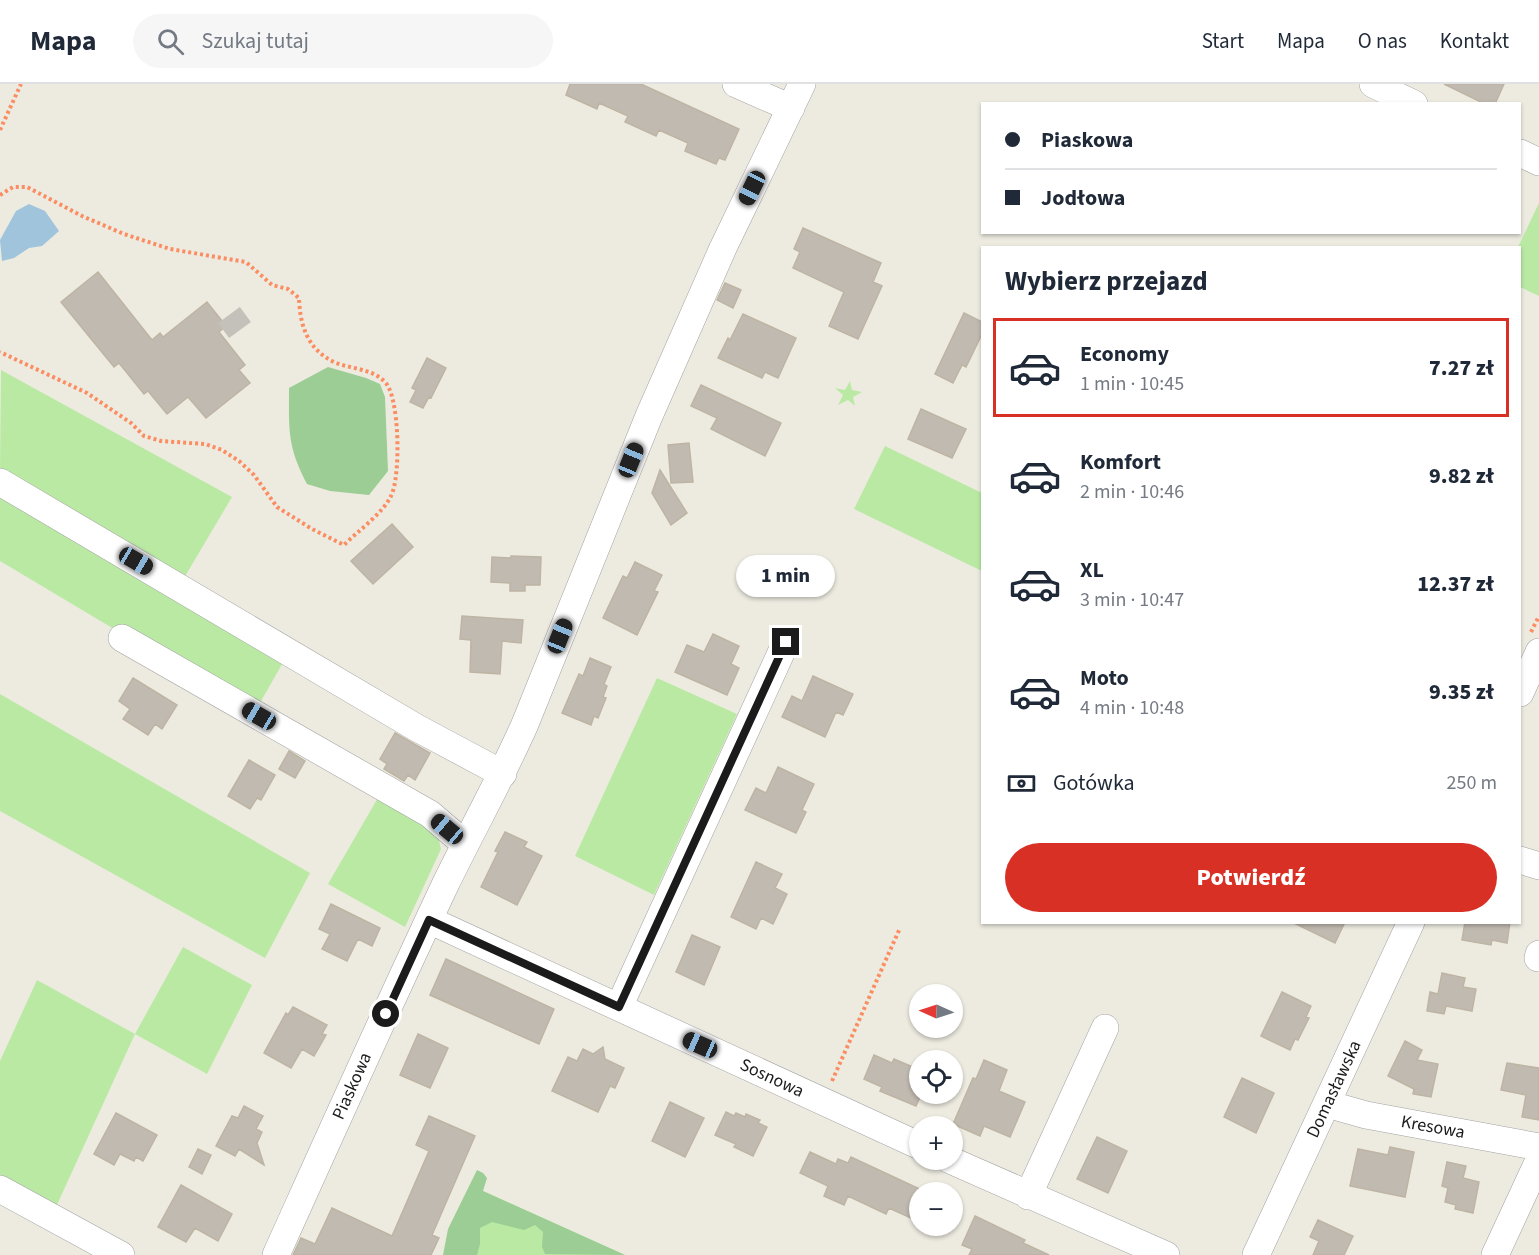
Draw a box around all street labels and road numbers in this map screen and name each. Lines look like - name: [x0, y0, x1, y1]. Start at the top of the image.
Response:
- street label: Domasławska: [1300, 1036, 1368, 1142]
- street label: Piaskowa: [326, 1048, 378, 1124]
- street label: Sosnowa: [736, 1052, 808, 1104]
- street label: Kresowa: [1399, 1109, 1467, 1145]

